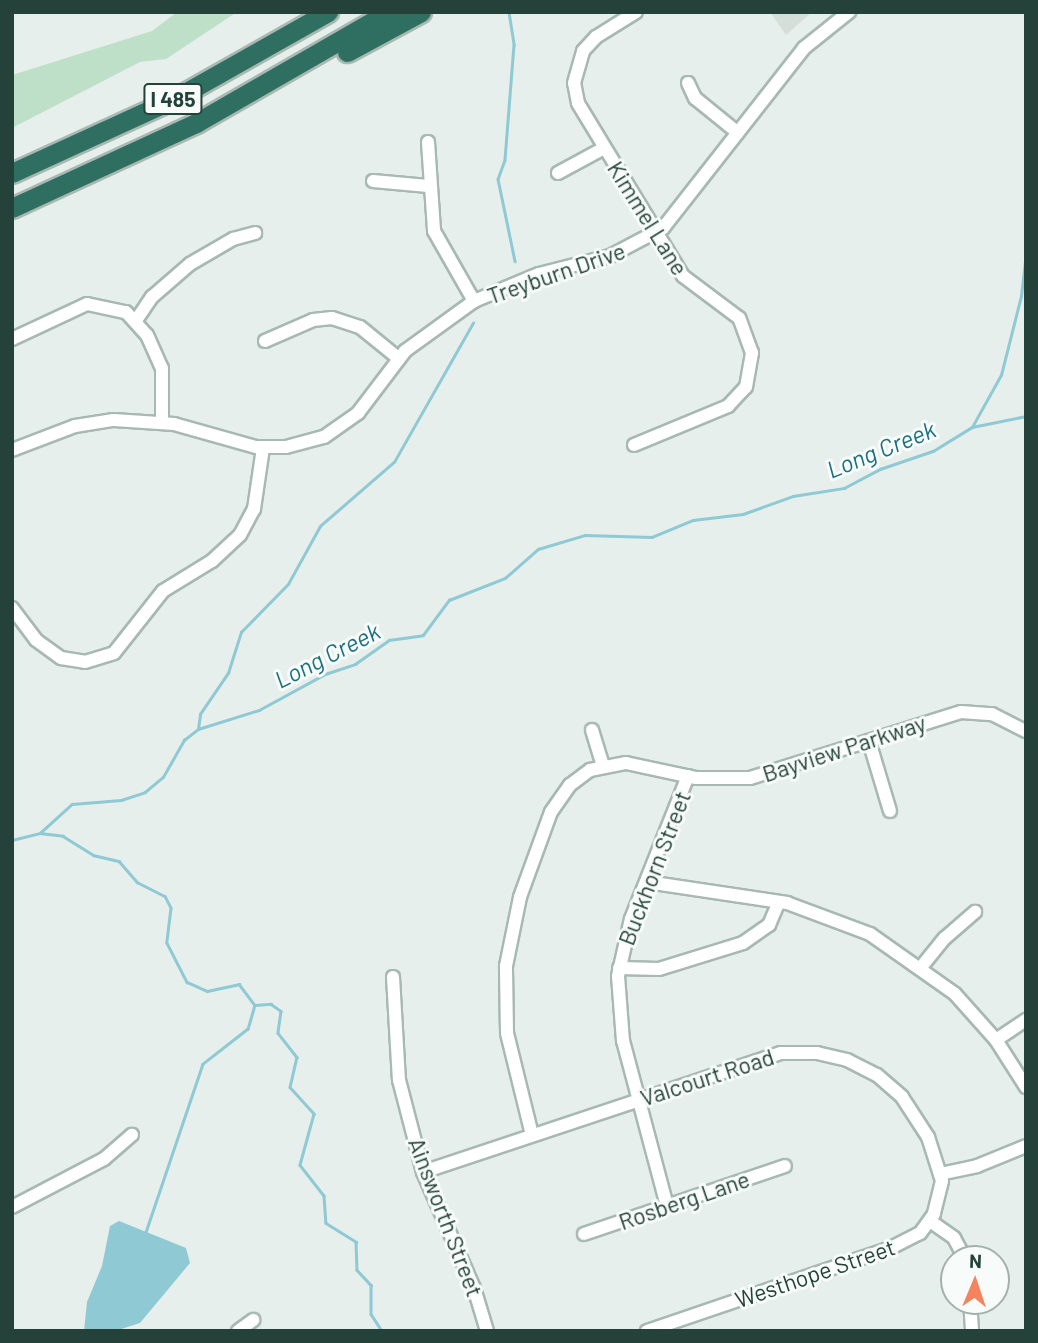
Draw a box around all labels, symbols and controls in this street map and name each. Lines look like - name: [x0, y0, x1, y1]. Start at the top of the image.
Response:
- road number: I 485: [143, 82, 203, 116]
- street label: Kimmel Lane: [602, 156, 694, 280]
- street label: Treyburn Drive: [483, 236, 629, 310]
- water label: Long Creek: [823, 414, 939, 484]
- water label: Long Creek: [269, 616, 385, 694]
- street label: Bayview Parkway: [759, 709, 929, 787]
- street label: Buckhorn Street: [612, 787, 696, 949]
- street label: Valcourt Road: [637, 1042, 777, 1112]
- street label: Ainsworth Street: [403, 1134, 489, 1300]
- street label: Rosberg Lane: [615, 1165, 753, 1235]
- street label: Westhope Street: [731, 1233, 899, 1313]
- north arrow: [940, 1245, 1010, 1315]
- text: N: [969, 1249, 982, 1272]

